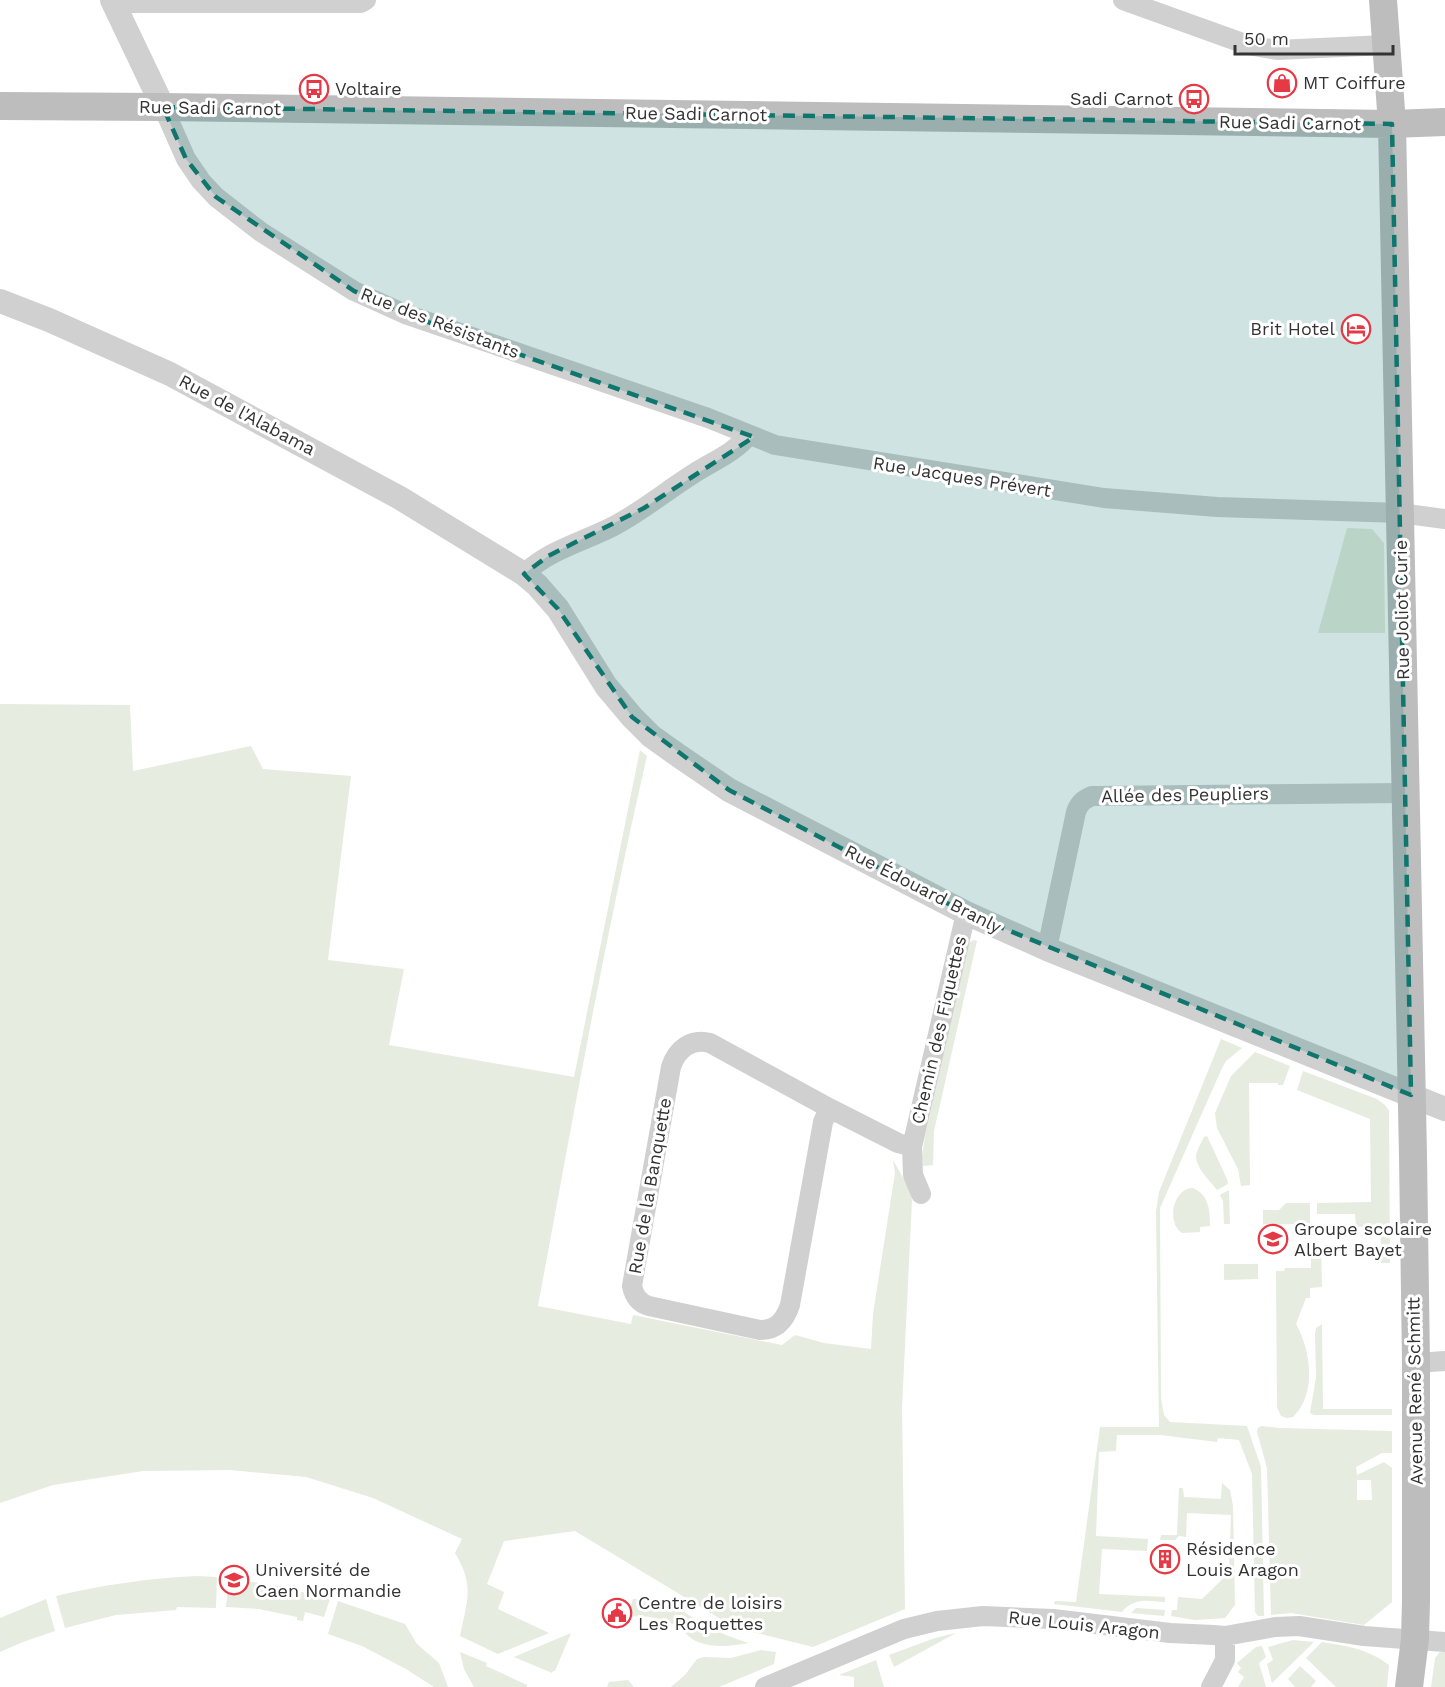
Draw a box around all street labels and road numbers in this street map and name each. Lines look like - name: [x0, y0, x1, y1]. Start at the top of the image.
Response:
- street label: Rue Sadi Carnot: [139, 96, 282, 119]
- street label: Rue Sadi Carnot: [625, 102, 768, 125]
- street label: Rue Sadi Carnot: [1219, 111, 1362, 134]
- street label: Rue des Résistants: [358, 283, 522, 362]
- street label: Rue de l'Alabama: [176, 370, 319, 459]
- street label: Rue Jacques Prévert: [872, 452, 1053, 501]
- street label: Rue Joliot Curie: [1390, 540, 1413, 680]
- street label: Allée des Peupliers: [1101, 783, 1269, 806]
- street label: Rue Édouard Branly: [841, 840, 1006, 937]
- street label: Chemin des Fiquettes: [907, 934, 970, 1126]
- street label: Rue de la Banquette: [624, 1096, 675, 1276]
- street label: Avenue René Schmitt: [1402, 1296, 1427, 1485]
- street label: Rue Louis Aragon: [1007, 1606, 1161, 1643]

